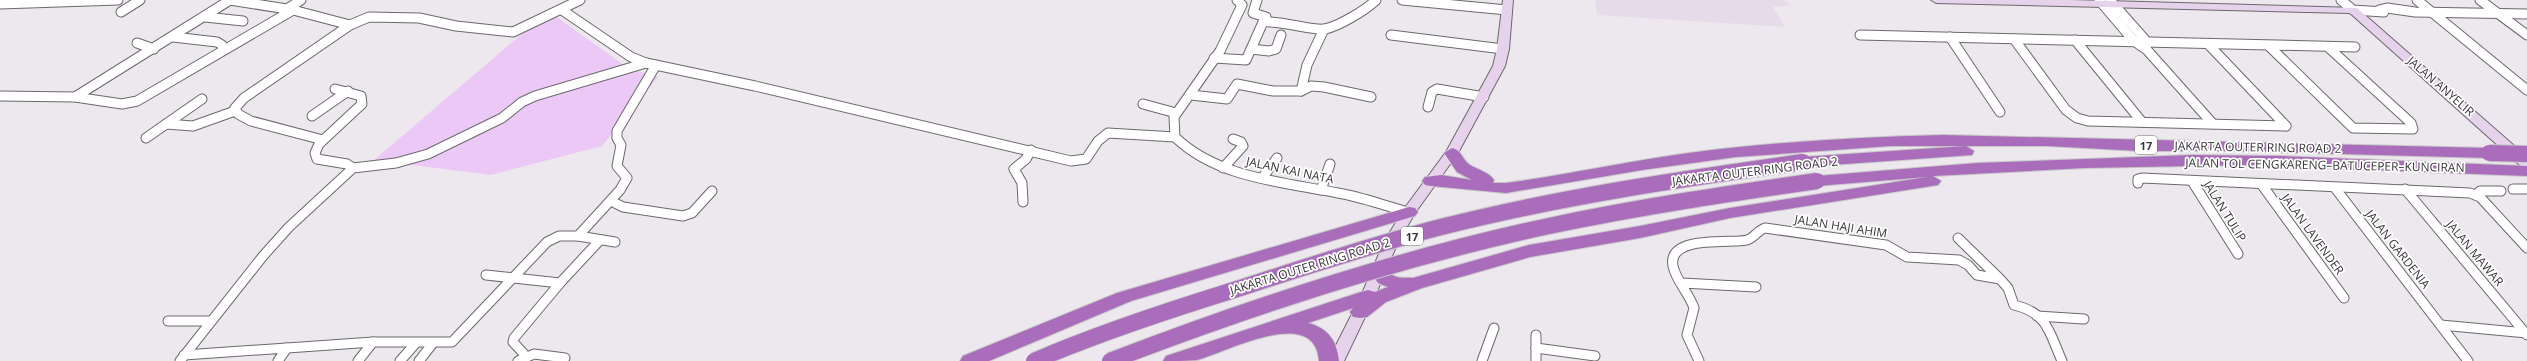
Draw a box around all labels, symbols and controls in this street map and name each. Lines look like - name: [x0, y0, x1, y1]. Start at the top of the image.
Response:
- street label: JALAN ANYELIR: [2403, 51, 2479, 120]
- road number: 17: [2135, 136, 2157, 154]
- street label: JAKARTA OUTER RING ROAD 2: [2173, 137, 2342, 157]
- street label: JALAN KAI NATA: [1244, 152, 1336, 188]
- street label: JAKARTA OUTER RING ROAD 2: [1670, 152, 1839, 190]
- street label: JALAN TOL CENGKARENG–BATUCEPER–KUNCIRAN: [2184, 154, 2465, 176]
- street label: JALAN TULIP: [2199, 176, 2250, 245]
- street label: JALAN LAVENDER: [2277, 189, 2349, 278]
- street label: JALAN GARDENIA: [2361, 205, 2434, 292]
- street label: JALAN HAJI AHIM: [1792, 210, 1889, 242]
- street label: JALAN MAWAR: [2442, 216, 2508, 290]
- road number: 17: [1401, 227, 1423, 245]
- street label: JAKARTA OUTER RING ROAD 2: [1227, 233, 1392, 299]

